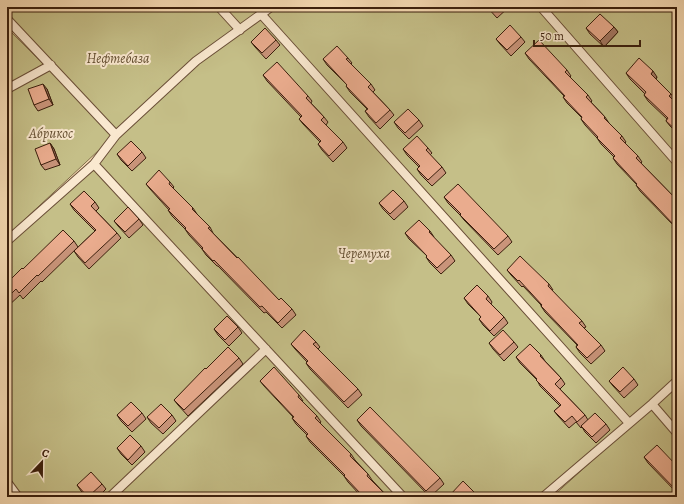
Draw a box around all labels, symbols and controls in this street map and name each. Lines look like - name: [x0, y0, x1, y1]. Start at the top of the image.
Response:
- scale bar: [534, 22, 640, 48]
- text: 50 m: [540, 28, 564, 44]
- park label: Нефтебаза: [87, 49, 150, 68]
- park label: Абрикос: [28, 124, 73, 143]
- park label: Черемуха: [338, 244, 391, 263]
- north arrow: [22, 442, 62, 482]
- text: С: [40, 445, 52, 461]

